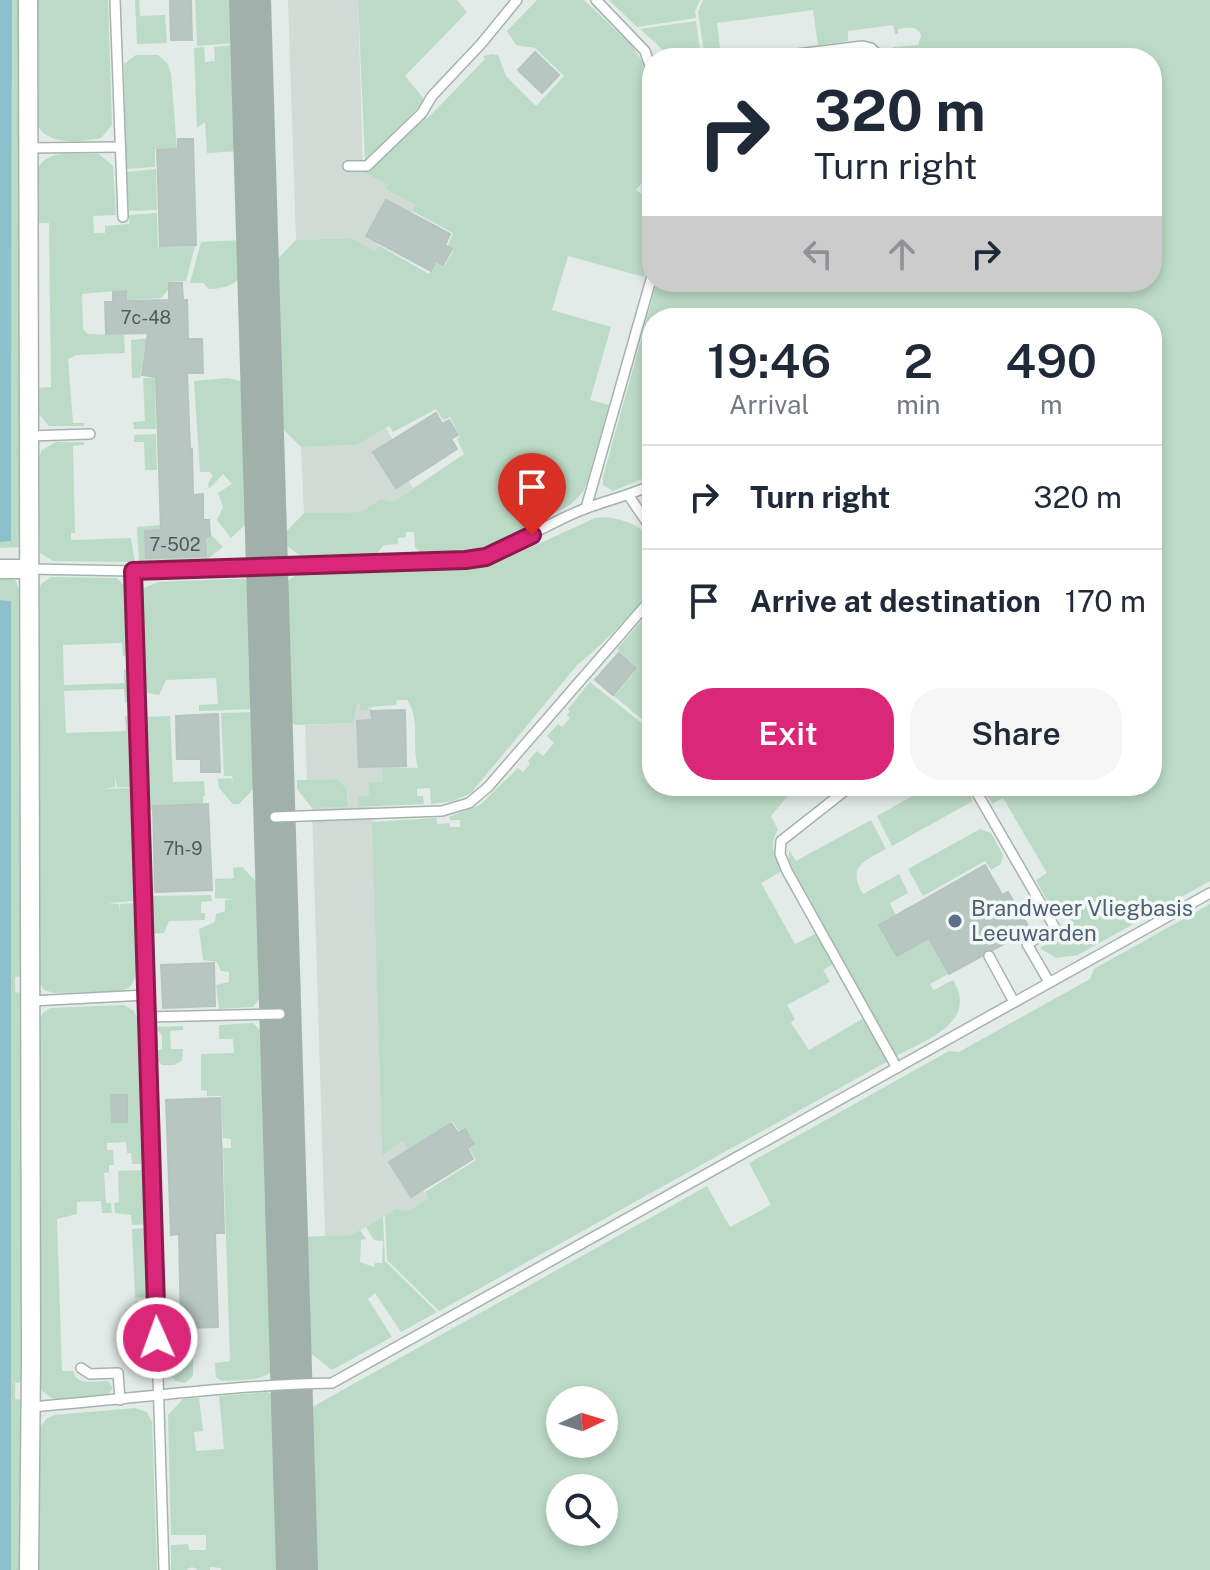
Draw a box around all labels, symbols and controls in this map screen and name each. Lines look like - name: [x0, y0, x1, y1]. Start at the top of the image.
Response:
- text: 320 m: [814, 78, 986, 144]
- icon: right: [682, 80, 786, 184]
- text: Turn right: [814, 145, 977, 187]
- icon: left: [796, 232, 840, 276]
- icon: ahead: [880, 232, 924, 276]
- icon: right: [964, 232, 1008, 276]
- house number: 7c-48: [121, 307, 171, 328]
- text: 19:46: [707, 332, 831, 389]
- text: 2: [904, 332, 933, 389]
- text: 490: [1005, 332, 1097, 389]
- text: Arrival: [729, 389, 809, 420]
- text: min: [896, 389, 940, 420]
- text: m: [1040, 389, 1062, 420]
- pin: [498, 453, 566, 535]
- icon: arrive: [510, 465, 554, 509]
- icon: right: [682, 475, 726, 519]
- text: Turn right: [750, 479, 890, 515]
- text: 320 m: [1034, 479, 1122, 515]
- house number: 7-502: [150, 534, 200, 555]
- icon: arrive: [682, 579, 726, 623]
- text: Arrive at destination: [750, 583, 1041, 619]
- text: 170 m: [1065, 583, 1146, 619]
- button: Exit: [682, 688, 894, 780]
- button: Share: [910, 688, 1122, 780]
- house number: 7h-9: [163, 838, 203, 859]
- place label: Brandweer Vliegbasis Leeuwarden: [971, 895, 1193, 946]
- marker: Brandweer Vliegbasis Leeuwarden: [946, 912, 964, 930]
- position arrow: [115, 1296, 199, 1380]
- north arrow: [546, 1386, 618, 1458]
- map controls: [546, 1386, 618, 1546]
- button: search: [546, 1474, 618, 1546]

